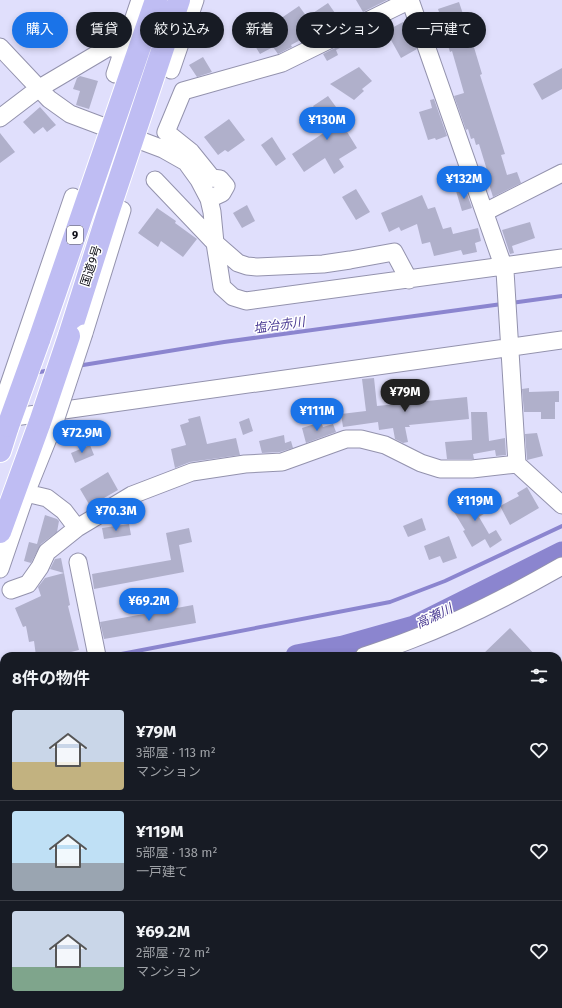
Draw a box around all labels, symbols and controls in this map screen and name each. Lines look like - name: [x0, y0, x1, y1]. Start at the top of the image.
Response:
- chip: 購入: [12, 12, 68, 48]
- chip: 賃貸: [76, 12, 132, 48]
- chip: 絞り込み: [140, 12, 224, 48]
- chip: 新着: [232, 12, 288, 48]
- chip: マンション: [296, 12, 394, 48]
- chip: 一戸建て: [402, 12, 486, 48]
- pin: ¥130M: [299, 107, 355, 141]
- text: ¥130M: [308, 112, 346, 127]
- pin: ¥132M: [436, 166, 492, 200]
- text: ¥132M: [446, 171, 482, 186]
- road number: 9: [67, 226, 83, 244]
- street label: 国道9号: [78, 244, 104, 288]
- water label: 塩冶赤川: [252, 314, 308, 336]
- pin: ¥79M: [381, 379, 429, 413]
- text: ¥79M: [390, 384, 420, 399]
- pin: ¥111M: [289, 398, 345, 432]
- text: ¥111M: [300, 403, 334, 418]
- pin: ¥72.9M: [49, 420, 115, 454]
- text: ¥72.9M: [62, 425, 102, 440]
- pin: ¥119M: [447, 488, 503, 522]
- text: ¥119M: [457, 493, 493, 508]
- pin: ¥70.3M: [83, 498, 149, 532]
- text: ¥70.3M: [95, 503, 137, 518]
- pin: ¥69.2M: [116, 588, 182, 622]
- text: ¥69.2M: [128, 593, 170, 608]
- water label: 高瀬川: [413, 600, 457, 631]
- icon: filters: [528, 665, 550, 687]
- text: 8件の物件: [12, 668, 90, 689]
- text: ¥79M: [136, 721, 176, 742]
- icon: home: [44, 726, 92, 774]
- icon: heart: [528, 739, 550, 761]
- text: 3部屋 · 113 m²: [136, 745, 216, 760]
- text: マンション: [136, 764, 201, 779]
- text: ¥119M: [136, 821, 184, 842]
- icon: home: [44, 827, 92, 875]
- icon: heart: [528, 840, 550, 862]
- text: 5部屋 · 138 m²: [136, 845, 218, 860]
- text: 一戸建て: [136, 864, 188, 879]
- text: ¥69.2M: [136, 921, 190, 942]
- icon: home: [44, 927, 92, 975]
- icon: heart: [528, 940, 550, 962]
- text: 2部屋 · 72 m²: [136, 945, 210, 960]
- text: マンション: [136, 964, 201, 979]

